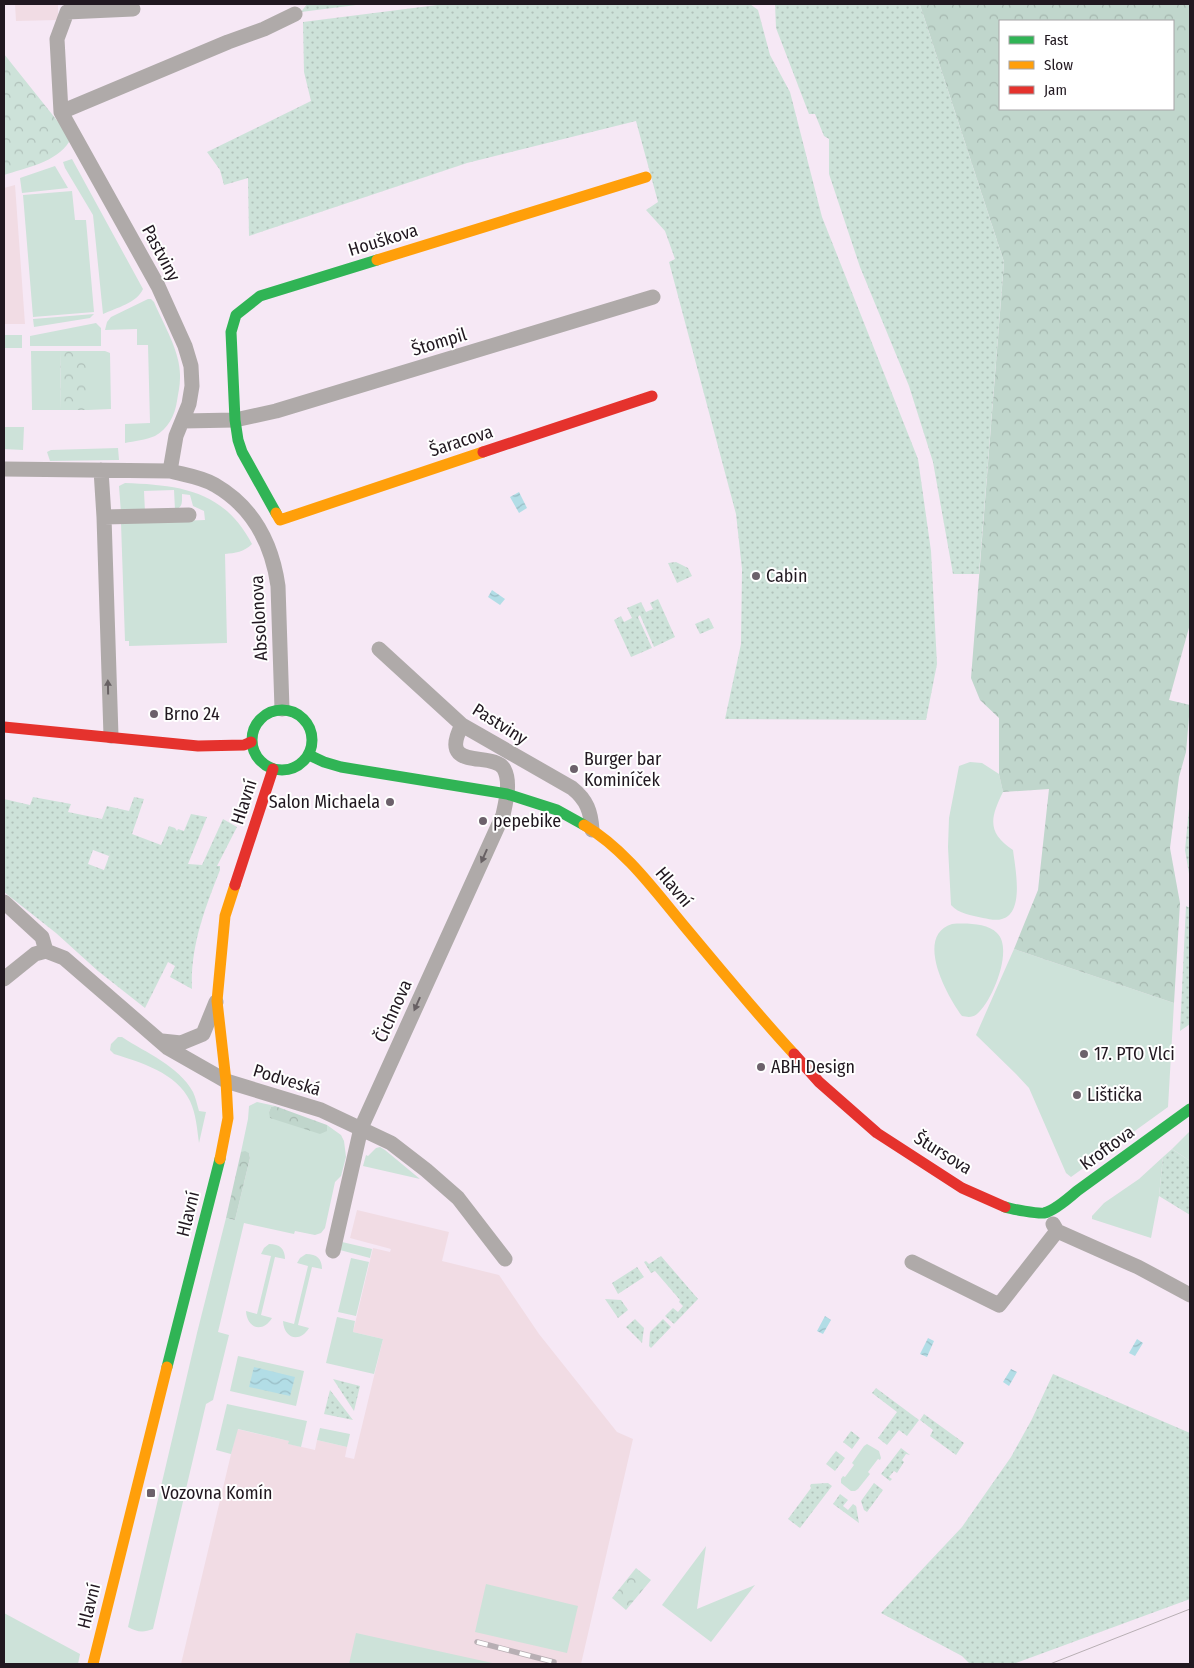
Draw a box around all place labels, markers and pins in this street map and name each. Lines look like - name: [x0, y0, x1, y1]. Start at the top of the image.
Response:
- place label: Cabin: [766, 565, 807, 587]
- marker: Cabin: [750, 570, 762, 582]
- place label: Brno 24: [164, 703, 220, 725]
- marker: Brno 24: [148, 708, 160, 720]
- place label: Burger bar Kominíček: [584, 748, 662, 791]
- marker: Burger bar Kominíček: [568, 763, 580, 775]
- place label: Salon Michaela: [269, 791, 380, 813]
- marker: Salon Michaela: [384, 796, 396, 808]
- place label: pepebike: [493, 810, 561, 832]
- marker: pepebike: [477, 815, 489, 827]
- place label: 17. PTO Vlci: [1094, 1043, 1175, 1065]
- marker: 17. PTO Vlci: [1078, 1048, 1090, 1060]
- place label: ABH Design: [771, 1056, 855, 1078]
- marker: ABH Design: [755, 1061, 767, 1073]
- place label: Lištička: [1087, 1084, 1142, 1106]
- marker: Lištička: [1071, 1089, 1083, 1101]
- place label: Vozovna Komín: [161, 1482, 273, 1504]
- marker: Vozovna Komín: [145, 1487, 157, 1499]

